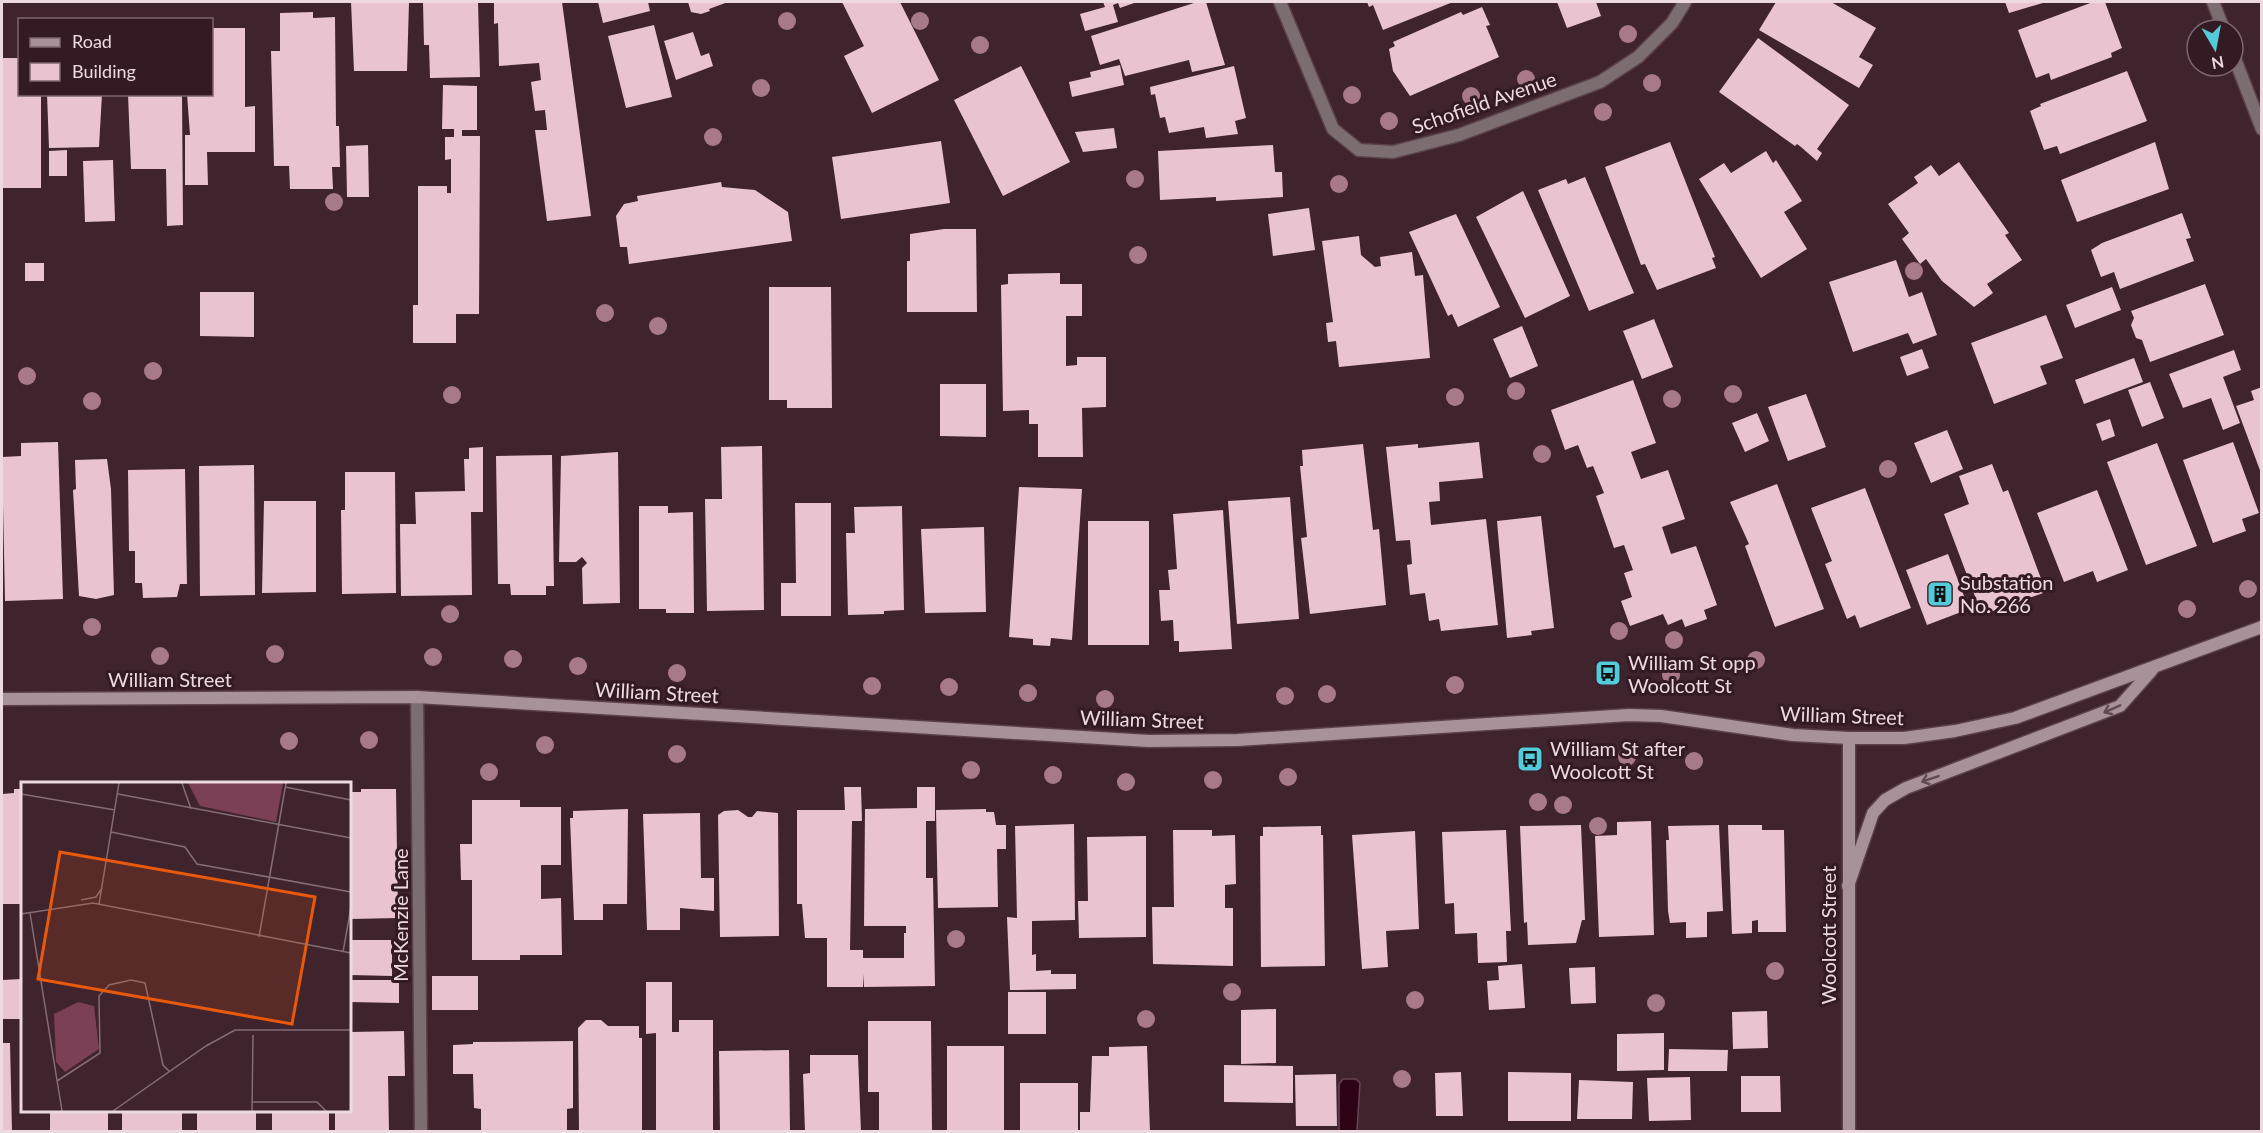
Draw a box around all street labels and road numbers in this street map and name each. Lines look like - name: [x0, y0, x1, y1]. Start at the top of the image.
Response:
- street label: Schofield Avenue: [1409, 66, 1559, 138]
- street label: William Street: [108, 667, 232, 691]
- street label: William Street: [595, 677, 719, 707]
- street label: William Street: [1780, 701, 1904, 729]
- street label: William Street: [1080, 705, 1204, 733]
- street label: McKenzie Lane: [388, 848, 412, 982]
- street label: Woolcott Street: [1816, 866, 1840, 1004]

